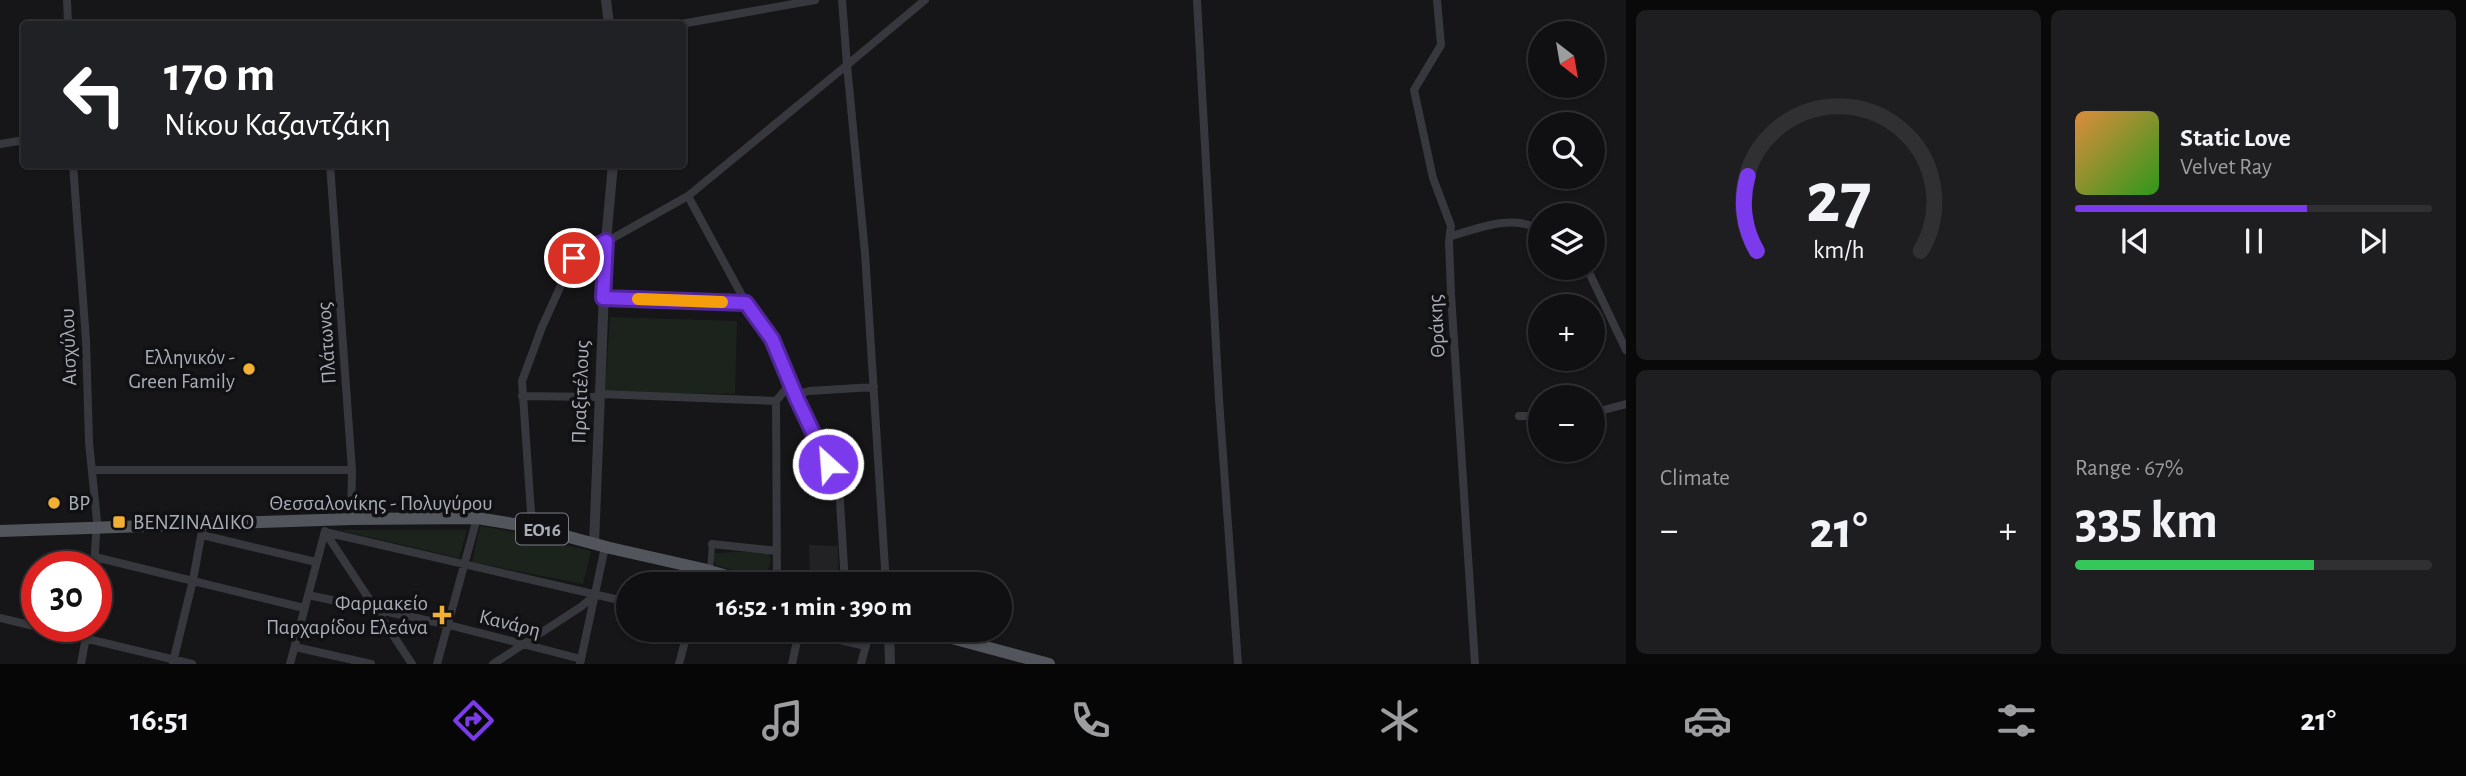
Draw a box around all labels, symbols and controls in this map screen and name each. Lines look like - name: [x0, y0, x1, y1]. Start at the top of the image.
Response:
- north arrow: [1528, 21, 1605, 98]
- map controls: [1528, 21, 1605, 462]
- icon: left: [49, 49, 140, 140]
- text: 170 m: [164, 51, 275, 100]
- text: Νίκου Καζαντζάκη: [164, 109, 391, 141]
- button: search: [1528, 112, 1605, 189]
- text: Static Love: [2180, 125, 2291, 151]
- text: Velvet Ray: [2180, 156, 2272, 179]
- text: 27: [1806, 164, 1871, 237]
- button: layers: [1528, 203, 1605, 280]
- icon: previous: [2116, 222, 2154, 260]
- icon: pause: [2235, 222, 2273, 260]
- icon: next: [2354, 222, 2392, 260]
- pin: [544, 228, 604, 288]
- text: km/h: [1813, 238, 1864, 263]
- icon: arrive: [555, 239, 593, 277]
- street label: Θράκης: [1424, 294, 1449, 358]
- button: +: [1528, 294, 1605, 371]
- street label: Πλάτωνος: [313, 301, 340, 385]
- street label: Αισχύλου: [57, 308, 80, 386]
- street label: Πραξιτέλους: [568, 340, 594, 444]
- place label: Ελληνικόν - Green Family: [128, 347, 235, 392]
- marker: Ελληνικόν - Green Family: [241, 361, 257, 377]
- button: −: [1528, 385, 1605, 462]
- position arrow: [791, 427, 865, 501]
- text: Range · 67%: [2075, 457, 2184, 480]
- text: Climate: [1660, 467, 1730, 490]
- place label: BP: [68, 493, 90, 514]
- street label: Θεσσαλονίκης - Πολυγύρου: [269, 493, 493, 514]
- marker: BP: [46, 495, 62, 511]
- text: 335 km: [2075, 495, 2218, 547]
- text: 21°: [1809, 505, 1868, 557]
- place label: ΒΕΝΖΙΝΑΔΙΚΟ: [133, 512, 254, 533]
- text: −: [1660, 512, 1678, 550]
- text: +: [1999, 512, 2017, 550]
- marker: ΒΕΝΖΙΝΑΔΙΚΟ: [111, 514, 127, 530]
- road number: ΕΟ16: [516, 514, 568, 544]
- speed limit sign: 30: [21, 551, 112, 642]
- place label: Φαρμακείο Παρχαρίδου Ελεάνα: [266, 593, 428, 638]
- text: 16:52 · 1 min · 390 m: [716, 594, 912, 620]
- street label: Κανάρη: [477, 606, 543, 641]
- marker: Φαρμακείο Παρχαρίδου Ελεάνα: [434, 607, 450, 623]
- icon: directions: [449, 696, 498, 745]
- icon: music: [758, 696, 807, 745]
- icon: phone: [1066, 696, 1115, 745]
- icon: climate: [1375, 696, 1424, 745]
- icon: car: [1683, 696, 1732, 745]
- icon: filters: [1992, 696, 2041, 745]
- text: 16:51: [130, 704, 189, 736]
- text: 21°: [2300, 704, 2336, 736]

